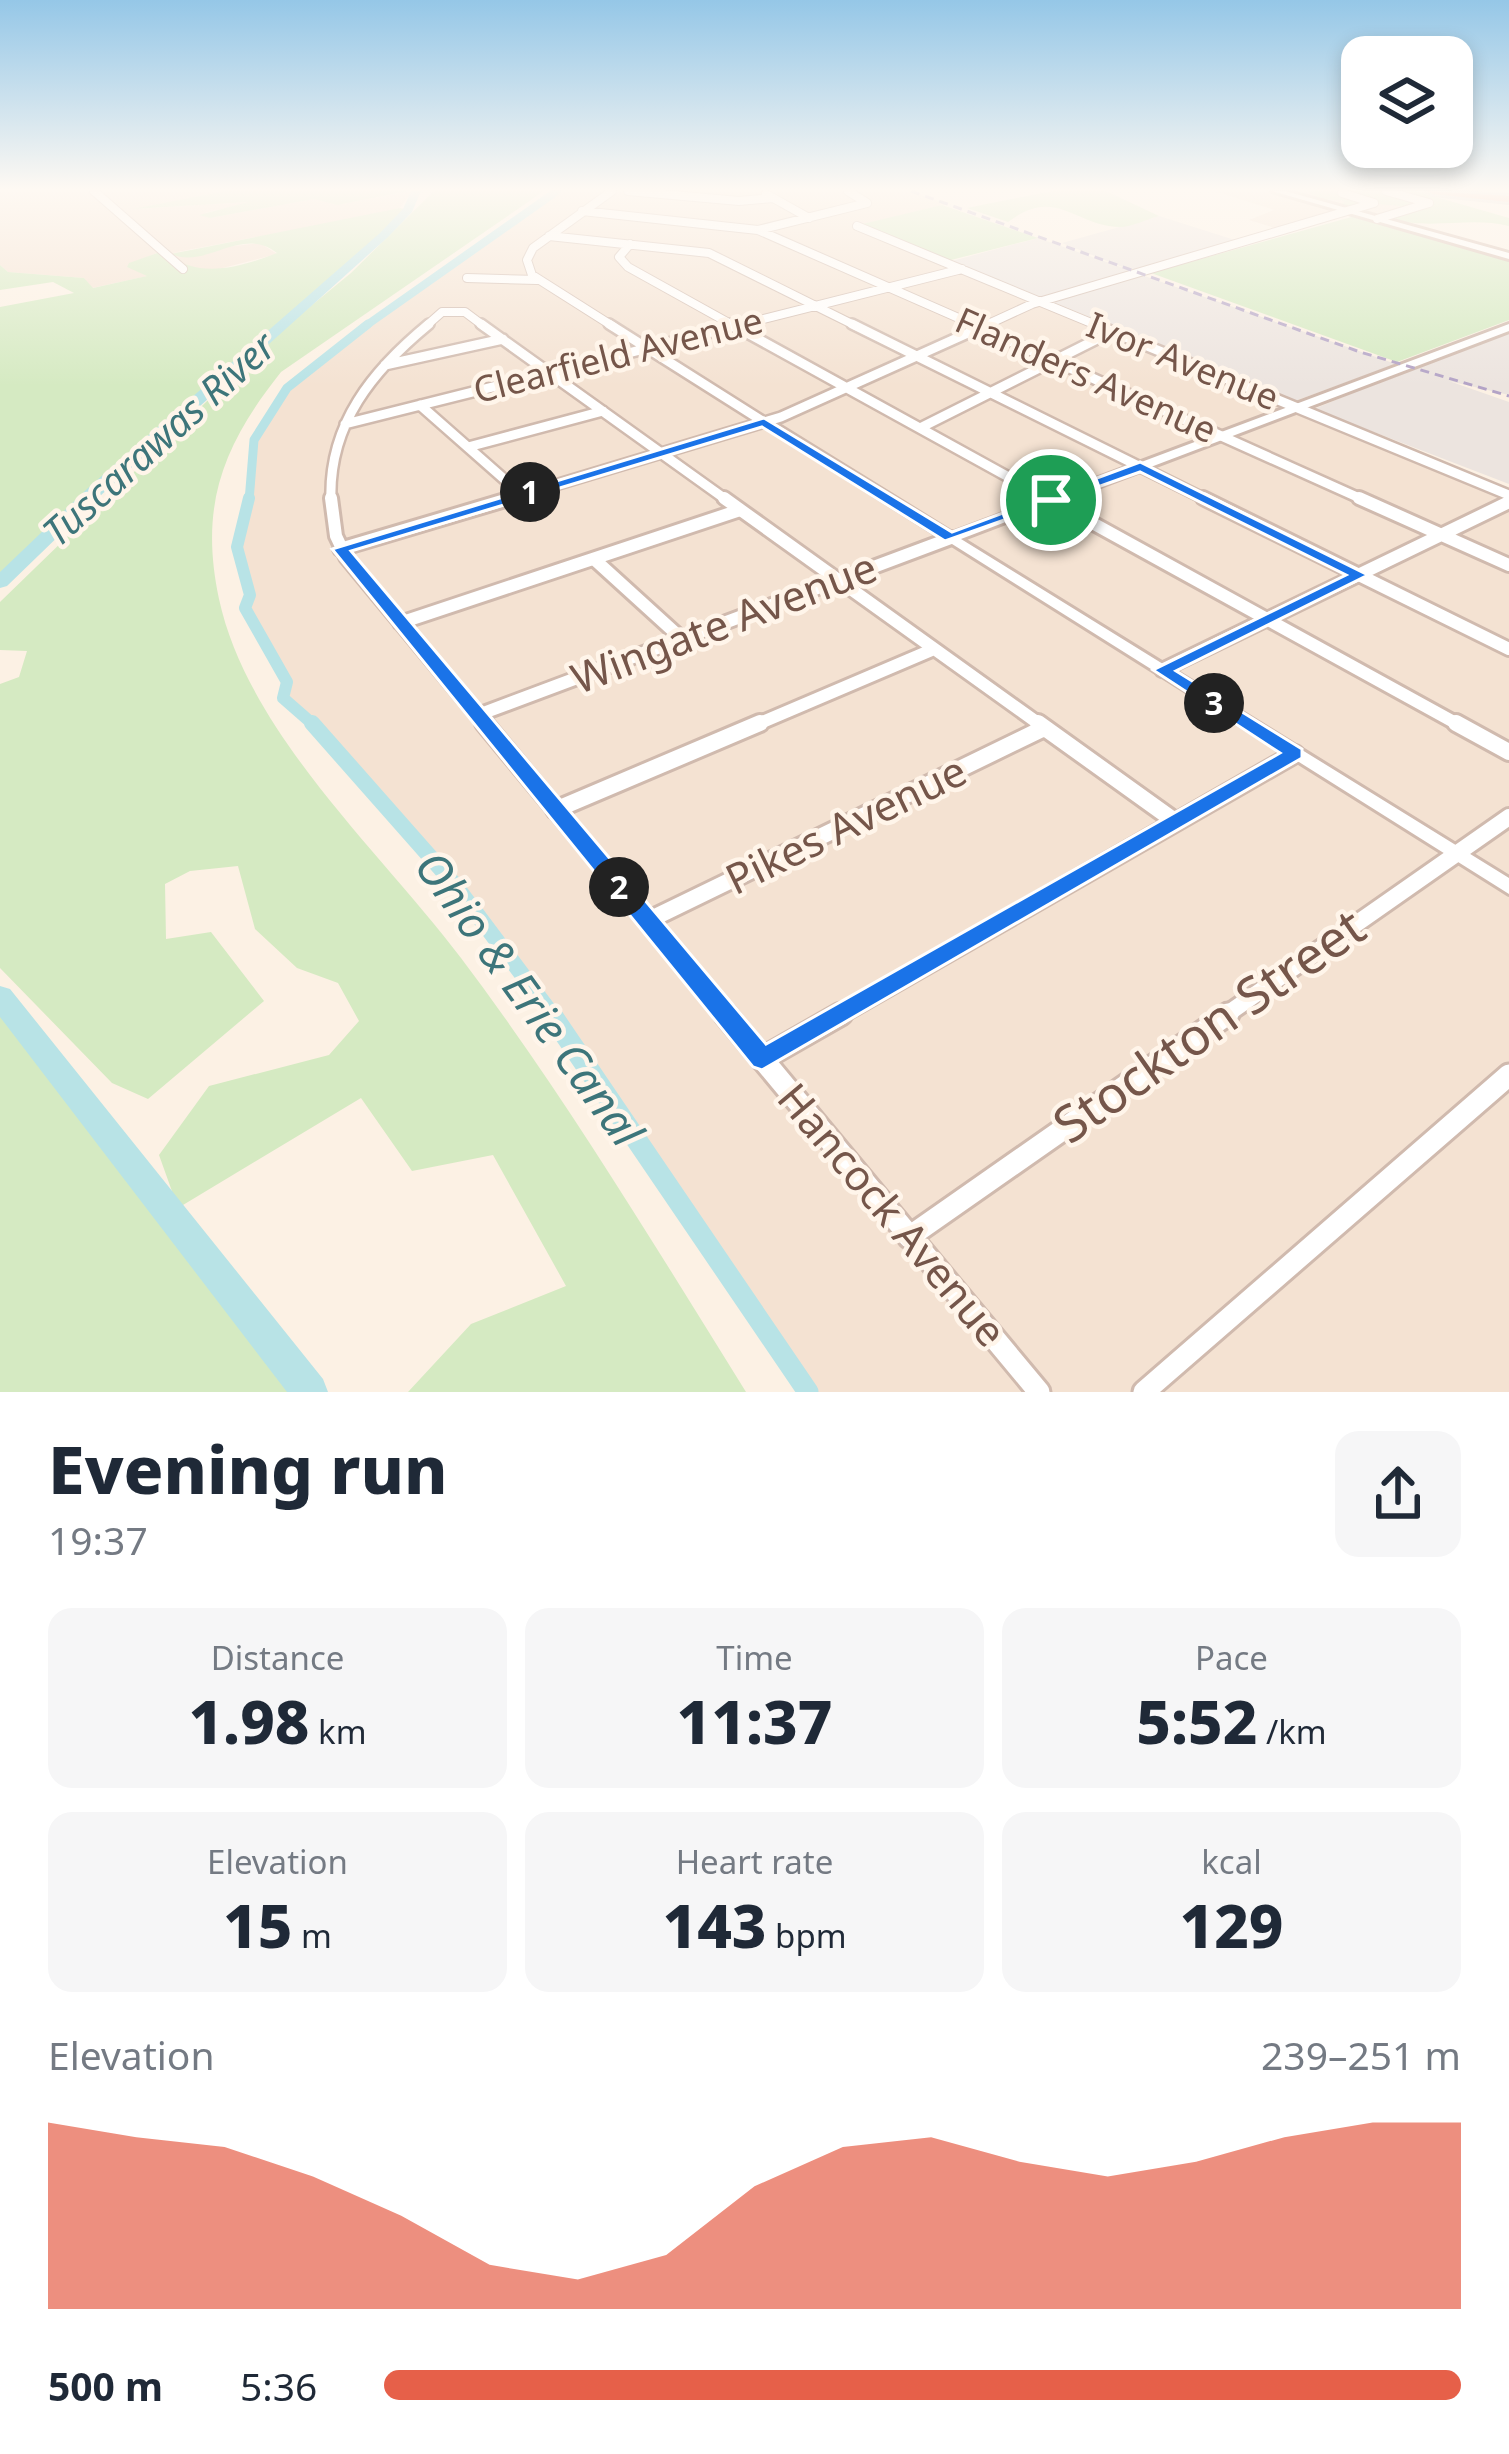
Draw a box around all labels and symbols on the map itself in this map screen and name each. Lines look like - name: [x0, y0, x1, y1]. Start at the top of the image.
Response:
- street label: Clearfield Avenue: [468, 295, 768, 414]
- street label: Flanders Avenue: [948, 295, 1224, 454]
- street label: Ivor Avenue: [1080, 300, 1286, 421]
- water label: Tuscarawas River: [30, 318, 287, 557]
- pin: [1000, 449, 1102, 551]
- pin: 1: [500, 462, 560, 522]
- street label: Wingate Avenue: [563, 537, 884, 706]
- pin: 3: [1184, 673, 1244, 733]
- street label: Pikes Avenue: [716, 741, 975, 906]
- water label: Ohio & Erie Canal: [402, 838, 659, 1159]
- pin: 2: [589, 857, 649, 917]
- street label: Stockton Street: [1038, 891, 1378, 1158]
- street label: Hancock Avenue: [766, 1070, 1020, 1358]

